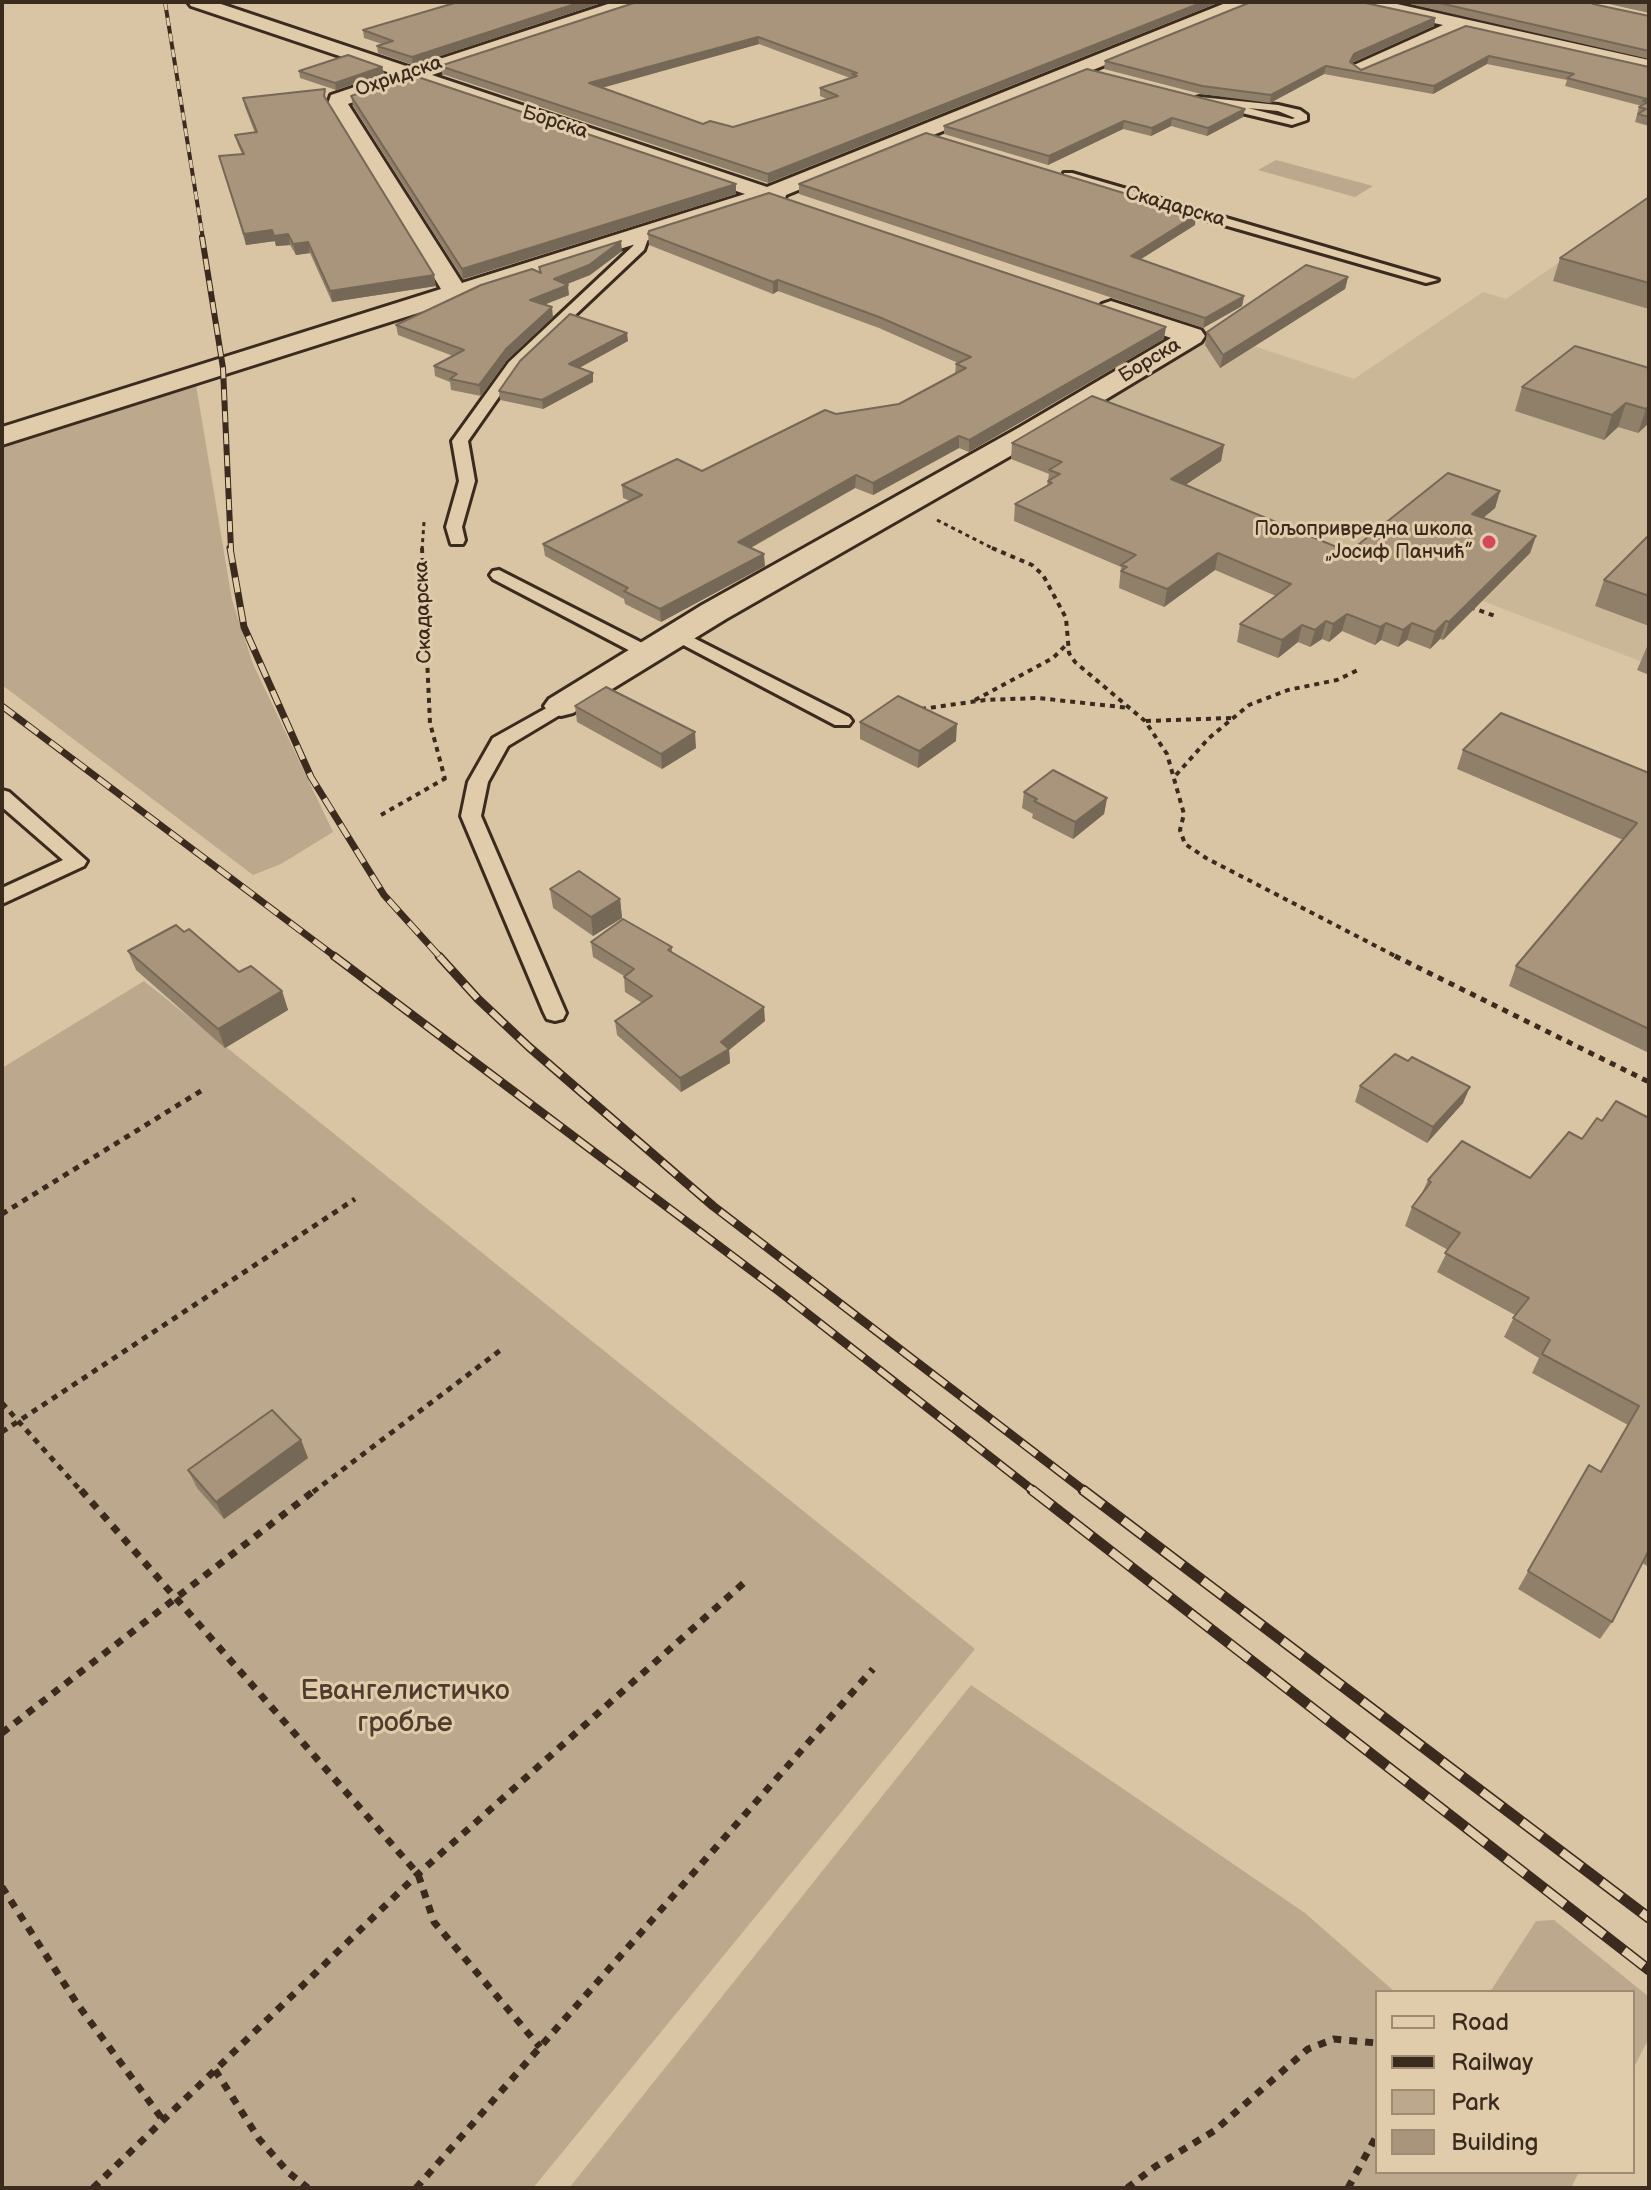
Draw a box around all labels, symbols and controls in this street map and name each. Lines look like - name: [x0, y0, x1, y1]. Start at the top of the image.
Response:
- street label: Охридска: [353, 51, 445, 103]
- street label: Борска: [519, 101, 591, 145]
- street label: Скадарска: [1122, 181, 1228, 233]
- street label: Борска: [1115, 333, 1185, 389]
- place label: Пољопривредна школа „Јосиф Панчић”: [1254, 518, 1473, 565]
- marker: Пољопривредна школа „Јосиф Панчић”: [1480, 533, 1498, 551]
- street label: Скадарска: [410, 560, 438, 664]
- park label: Евангелистичко гробље: [300, 1675, 510, 1741]
- legend: [1375, 1990, 1635, 2174]
- text: Road: [1451, 2008, 1509, 2037]
- text: Railway: [1451, 2048, 1533, 2077]
- text: Park: [1451, 2088, 1499, 2117]
- text: Building: [1451, 2128, 1538, 2157]

